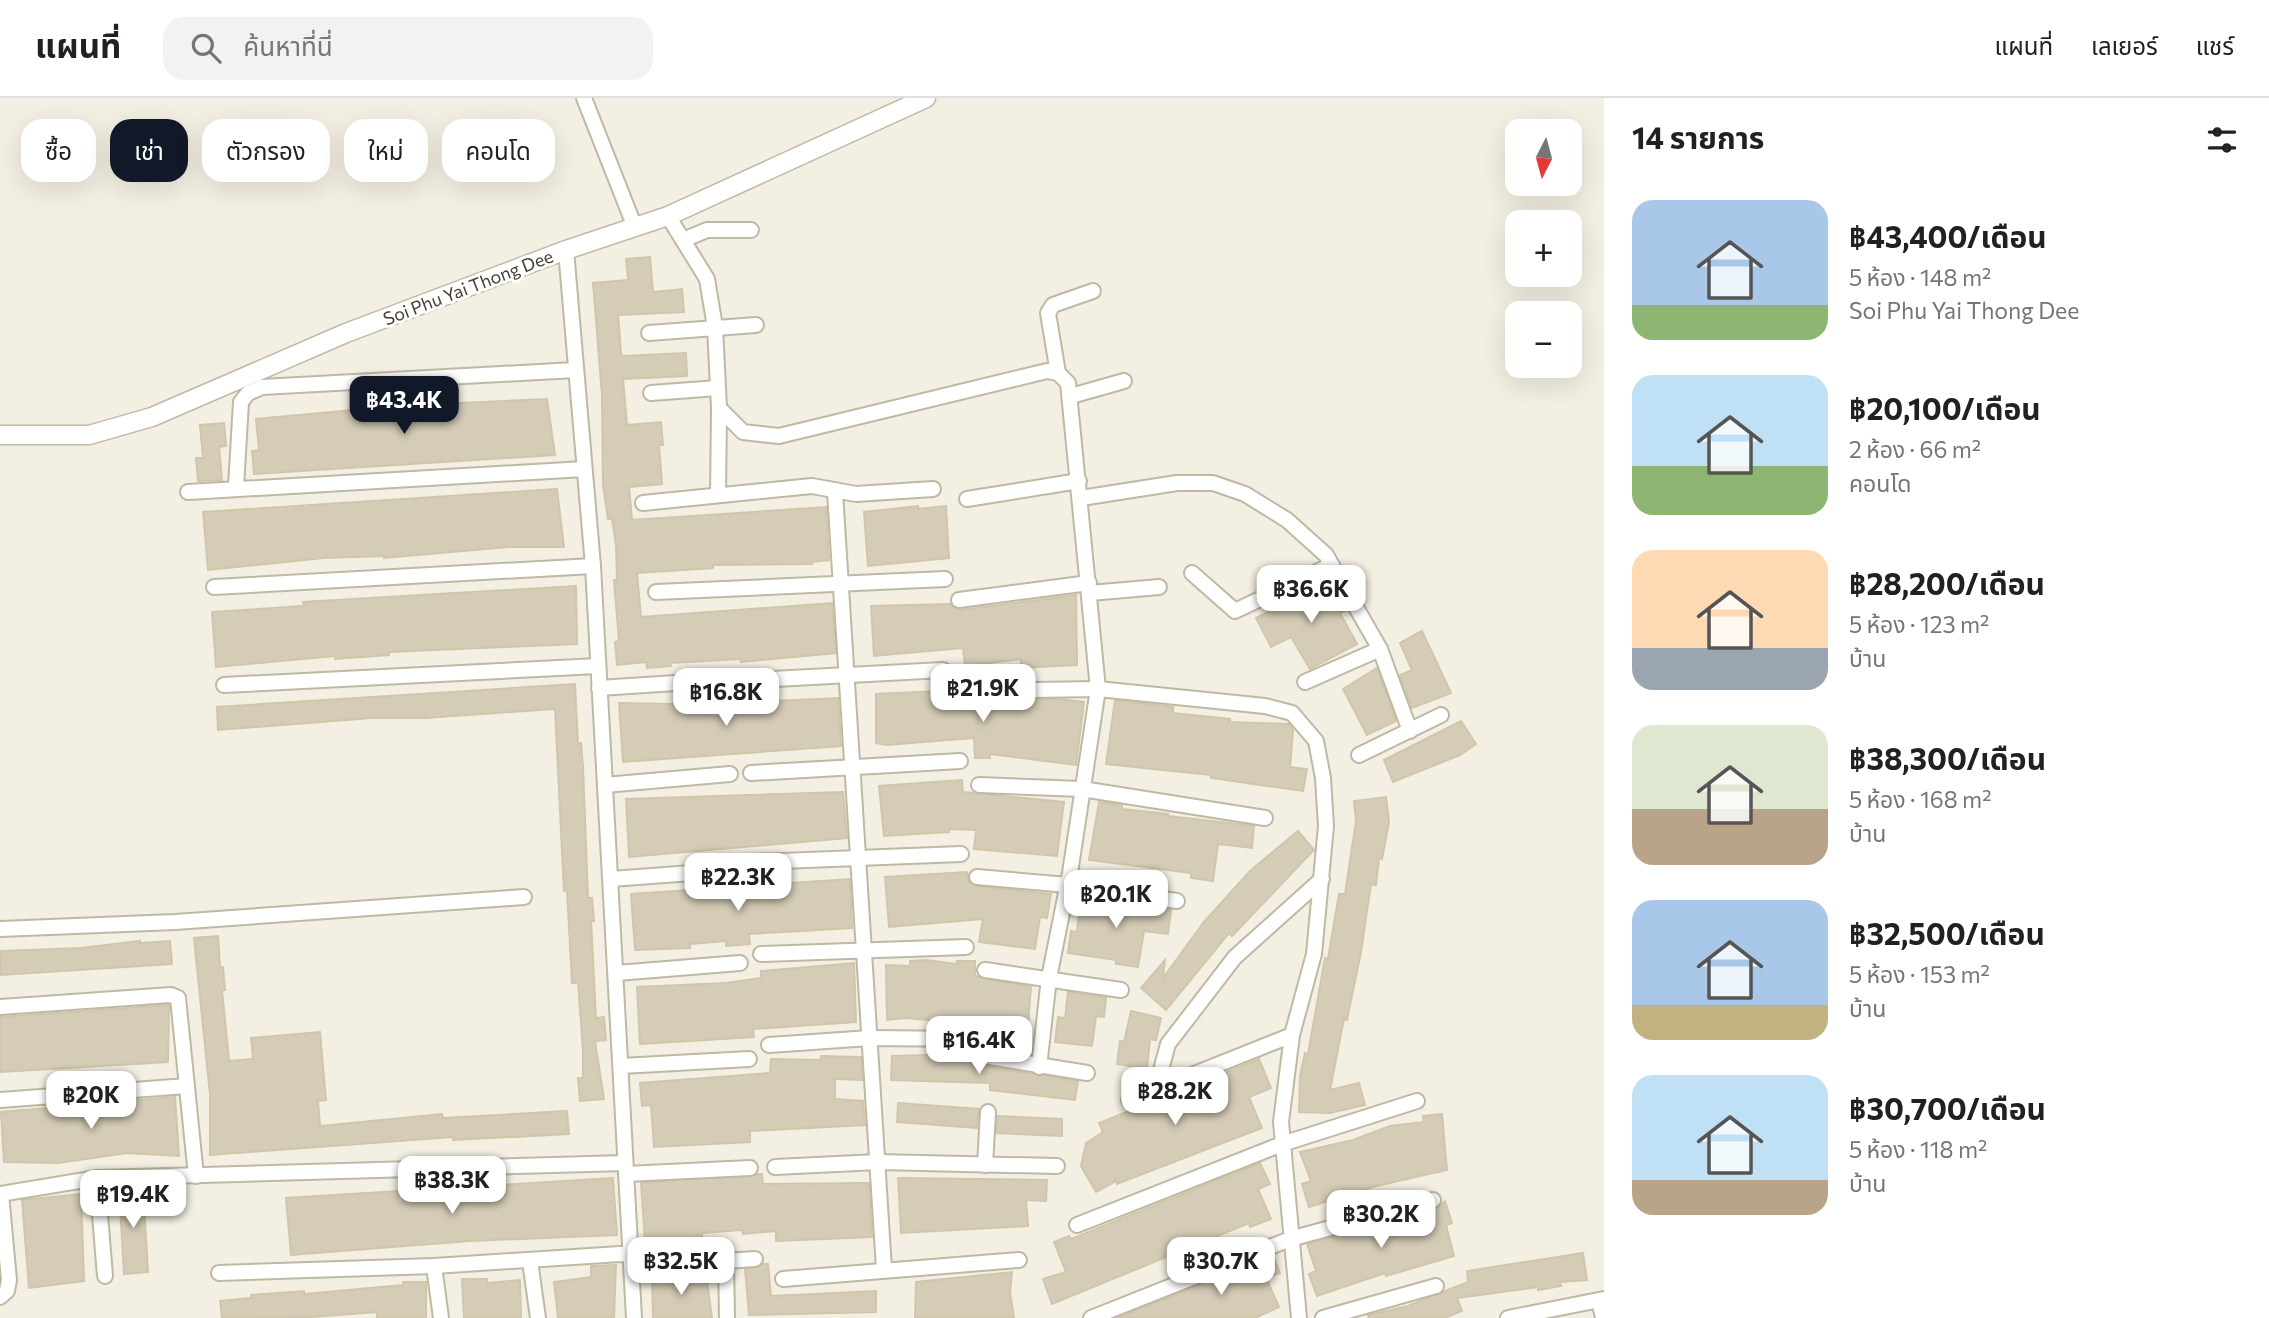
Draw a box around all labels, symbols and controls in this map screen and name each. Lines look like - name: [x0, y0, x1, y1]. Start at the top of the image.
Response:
- search box: [163, 17, 653, 80]
- text: แผนที่: [35, 24, 121, 65]
- icon: search: [187, 29, 225, 67]
- text: ค้นหาที่นี่: [243, 30, 333, 61]
- text: แผนที่: [1995, 31, 2053, 60]
- text: เลเยอร์: [2091, 31, 2158, 60]
- text: แชร์: [2196, 31, 2234, 60]
- text: 14 รายการ: [1632, 118, 1764, 155]
- chip: ซื้อ: [21, 119, 96, 182]
- chip: เช่า: [110, 119, 188, 182]
- chip: ตัวกรอง: [202, 119, 330, 182]
- chip: ใหม่: [344, 119, 428, 182]
- chip: คอนโด: [442, 119, 555, 182]
- north arrow: [1505, 119, 1582, 196]
- map controls: [1505, 119, 1582, 378]
- icon: filters: [2203, 121, 2241, 159]
- button: +: [1505, 210, 1582, 287]
- text: ฿43,400/เดือน: [1849, 217, 2047, 254]
- icon: home: [1688, 228, 1772, 312]
- street label: Soi Phu Yai Thong Dee: [380, 244, 556, 330]
- text: 5 ห้อง · 148 m²: [1849, 263, 1991, 291]
- text: Soi Phu Yai Thong Dee: [1849, 296, 2079, 324]
- button: −: [1505, 301, 1582, 378]
- pin: ฿43.4K: [347, 376, 461, 436]
- text: ฿43.4K: [366, 385, 442, 413]
- text: ฿20,100/เดือน: [1849, 389, 2041, 426]
- icon: home: [1688, 403, 1772, 487]
- text: 2 ห้อง · 66 m²: [1849, 435, 1981, 463]
- text: คอนโด: [1849, 469, 1911, 497]
- text: ฿28,200/เดือน: [1849, 564, 2045, 601]
- pin: ฿36.6K: [1254, 566, 1368, 625]
- text: ฿36.6K: [1273, 574, 1349, 602]
- icon: home: [1688, 578, 1772, 662]
- text: 5 ห้อง · 123 m²: [1849, 610, 1989, 638]
- text: บ้าน: [1849, 644, 1886, 672]
- pin: ฿21.9K: [926, 664, 1040, 724]
- pin: ฿16.8K: [669, 668, 783, 728]
- text: ฿21.9K: [947, 673, 1019, 701]
- text: ฿16.8K: [689, 677, 763, 705]
- text: ฿38,300/เดือน: [1849, 739, 2046, 776]
- icon: home: [1688, 753, 1772, 837]
- text: 5 ห้อง · 168 m²: [1849, 785, 1991, 813]
- text: บ้าน: [1849, 819, 1886, 847]
- pin: ฿22.3K: [681, 854, 795, 913]
- text: ฿22.3K: [700, 862, 776, 890]
- pin: ฿20.1K: [1059, 870, 1173, 930]
- text: ฿20.1K: [1080, 879, 1152, 907]
- text: ฿32,500/เดือน: [1849, 914, 2045, 951]
- icon: home: [1688, 928, 1772, 1012]
- text: 5 ห้อง · 153 m²: [1849, 960, 1990, 988]
- text: บ้าน: [1849, 994, 1886, 1022]
- pin: ฿16.4K: [922, 1016, 1036, 1076]
- text: ฿16.4K: [942, 1025, 1016, 1053]
- pin: ฿28.2K: [1118, 1068, 1232, 1127]
- pin: ฿20K: [50, 1072, 132, 1131]
- text: ฿28.2K: [1137, 1076, 1213, 1104]
- text: ฿20K: [62, 1080, 120, 1108]
- text: ฿30,700/เดือน: [1849, 1089, 2046, 1126]
- icon: home: [1688, 1103, 1772, 1187]
- text: 5 ห้อง · 118 m²: [1849, 1135, 1987, 1163]
- pin: ฿38.3K: [395, 1156, 509, 1216]
- text: ฿38.3K: [414, 1165, 490, 1193]
- text: บ้าน: [1849, 1169, 1886, 1197]
- pin: ฿19.4K: [76, 1170, 190, 1230]
- text: ฿19.4K: [96, 1179, 170, 1207]
- pin: ฿30.2K: [1324, 1190, 1438, 1250]
- text: ฿30.2K: [1343, 1199, 1419, 1227]
- pin: ฿32.5K: [624, 1238, 738, 1297]
- pin: ฿30.7K: [1164, 1238, 1278, 1297]
- text: ฿32.5K: [643, 1246, 719, 1274]
- text: ฿30.7K: [1183, 1246, 1259, 1274]

